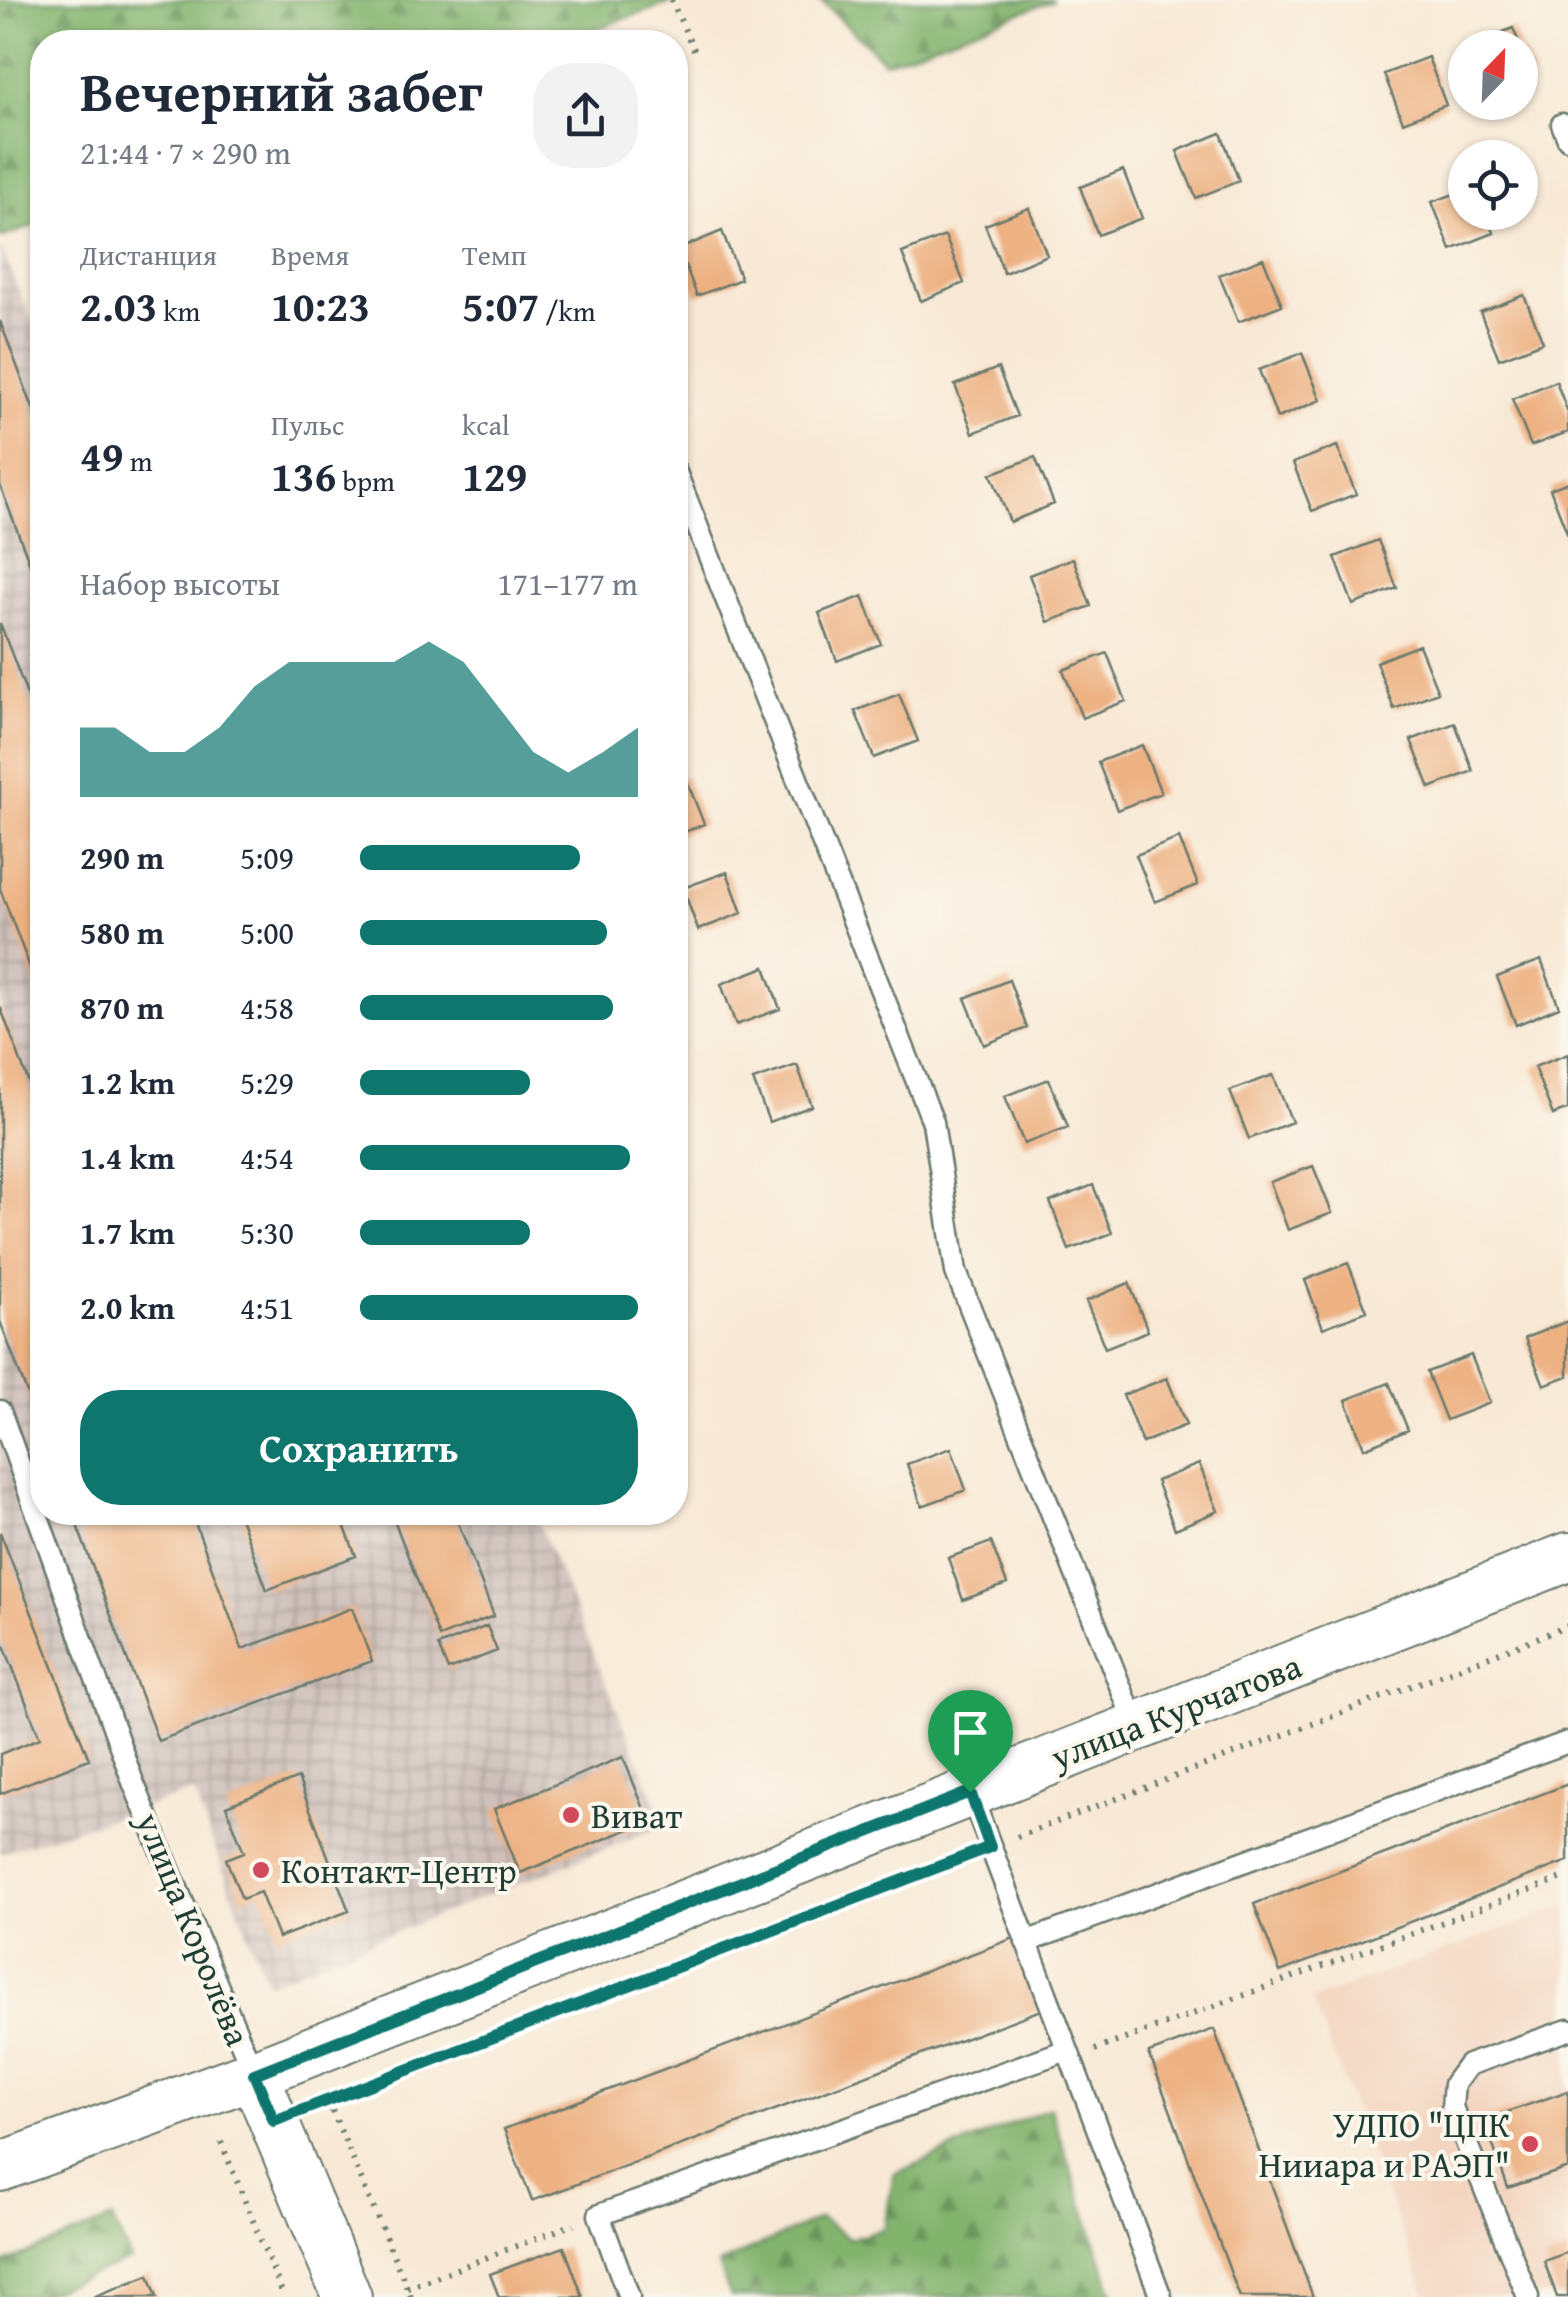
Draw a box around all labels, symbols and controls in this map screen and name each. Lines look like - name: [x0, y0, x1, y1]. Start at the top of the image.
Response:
- north arrow: [1448, 30, 1538, 120]
- map controls: [1448, 30, 1538, 230]
- text: Вечерний забег: [80, 51, 483, 131]
- button: share: [533, 63, 638, 168]
- text: 21:44 · 7 × 290 m: [80, 129, 291, 176]
- button: locate: [1448, 140, 1538, 230]
- text: Дистанция: [80, 234, 217, 275]
- text: Время: [271, 234, 349, 275]
- text: Темп: [462, 234, 527, 275]
- text: 2.03: [80, 275, 157, 336]
- text: 10:23: [271, 275, 370, 336]
- text: 5:07: [462, 275, 539, 336]
- text: km: [157, 290, 200, 331]
- text: /km: [539, 290, 596, 331]
- text: Пульс: [271, 404, 344, 445]
- text: kcal: [462, 404, 510, 445]
- text: 49: [80, 425, 124, 486]
- text: m: [124, 440, 153, 481]
- text: 136: [271, 445, 336, 506]
- text: 129: [462, 445, 527, 506]
- text: bpm: [336, 460, 395, 501]
- text: Набор высоты: [80, 560, 280, 607]
- text: 171–177 m: [497, 560, 638, 607]
- text: 290 m: [80, 834, 164, 881]
- text: 5:09: [240, 834, 294, 881]
- text: 580 m: [80, 909, 164, 956]
- text: 5:00: [240, 909, 294, 956]
- text: 870 m: [80, 984, 164, 1031]
- text: 4:58: [240, 984, 294, 1031]
- text: 1.2 km: [80, 1059, 175, 1106]
- text: 5:29: [240, 1059, 294, 1106]
- text: 1.4 km: [80, 1134, 175, 1181]
- text: 4:54: [240, 1134, 294, 1181]
- text: 1.7 km: [80, 1209, 175, 1256]
- text: 5:30: [240, 1209, 294, 1256]
- text: 2.0 km: [80, 1284, 175, 1331]
- text: 4:51: [240, 1284, 294, 1331]
- button: Сохранить: [80, 1390, 638, 1505]
- street label: улица Курчатова: [1043, 1640, 1309, 1783]
- pin: [928, 1690, 1013, 1793]
- icon: arrive: [943, 1705, 998, 1760]
- place label: Виват: [591, 1790, 682, 1841]
- street label: улица Королёва: [124, 1804, 264, 2054]
- marker: Виват: [560, 1804, 582, 1826]
- place label: Контакт-Центр: [281, 1845, 517, 1896]
- marker: Контакт-Центр: [250, 1859, 272, 1881]
- place label: УДПО "ЦПК Нииара и РАЭП": [1259, 2099, 1510, 2190]
- marker: УДПО "ЦПК Нииара и РАЭП": [1519, 2133, 1541, 2155]

